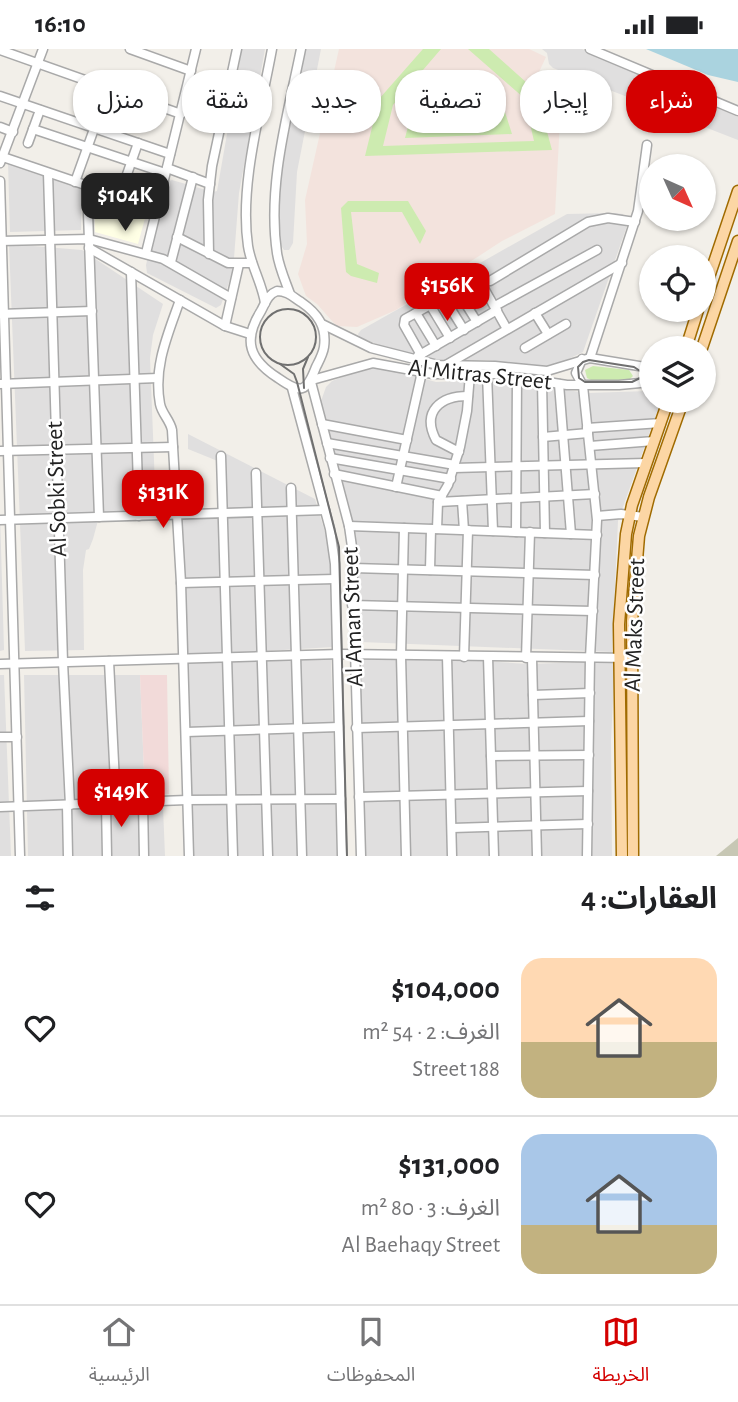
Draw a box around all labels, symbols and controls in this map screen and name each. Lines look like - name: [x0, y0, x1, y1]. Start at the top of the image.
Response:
- text: 16:10: [35, 11, 86, 37]
- chip: منزل: [73, 70, 168, 133]
- chip: شقة: [182, 70, 272, 133]
- chip: جديد: [286, 70, 381, 133]
- chip: تصفية: [395, 70, 506, 133]
- chip: إيجار: [520, 70, 612, 133]
- chip: شراء: [626, 70, 717, 133]
- north arrow: [639, 154, 716, 231]
- map controls: [639, 154, 716, 413]
- pin: $104K: [76, 173, 174, 233]
- text: $104K: [97, 184, 153, 207]
- button: locate: [639, 245, 716, 322]
- pin: $156K: [398, 264, 496, 323]
- text: $156K: [420, 274, 474, 297]
- button: layers: [639, 336, 716, 413]
- street label: Al Mitras Street: [407, 356, 553, 395]
- street label: Al Sobki Street: [43, 420, 71, 557]
- pin: $131K: [114, 470, 212, 530]
- text: $131K: [138, 481, 188, 504]
- street label: Al Aman Street: [339, 546, 367, 688]
- street label: Al Maks Street: [621, 557, 649, 692]
- pin: $149K: [72, 769, 170, 829]
- text: $149K: [94, 780, 148, 803]
- icon: filters: [21, 879, 59, 917]
- text: العقارات: 4: [581, 884, 717, 914]
- text: $104,000: [391, 974, 500, 1004]
- icon: home: [577, 986, 661, 1070]
- icon: heart: [21, 1009, 59, 1047]
- text: الغرف: 2 · 54 m²: [362, 1021, 500, 1044]
- text: Street 188: [412, 1058, 500, 1081]
- text: $131,000: [398, 1150, 500, 1180]
- icon: home: [577, 1162, 661, 1246]
- icon: heart: [21, 1185, 59, 1223]
- text: الغرف: 3 · 80 m²: [361, 1197, 500, 1220]
- text: Al Baehaqy Street: [342, 1234, 500, 1257]
- tab: الرئيسية: [89, 1313, 150, 1395]
- tab: المحفوظات: [327, 1313, 415, 1395]
- tab: الخريطة: [592, 1313, 649, 1395]

